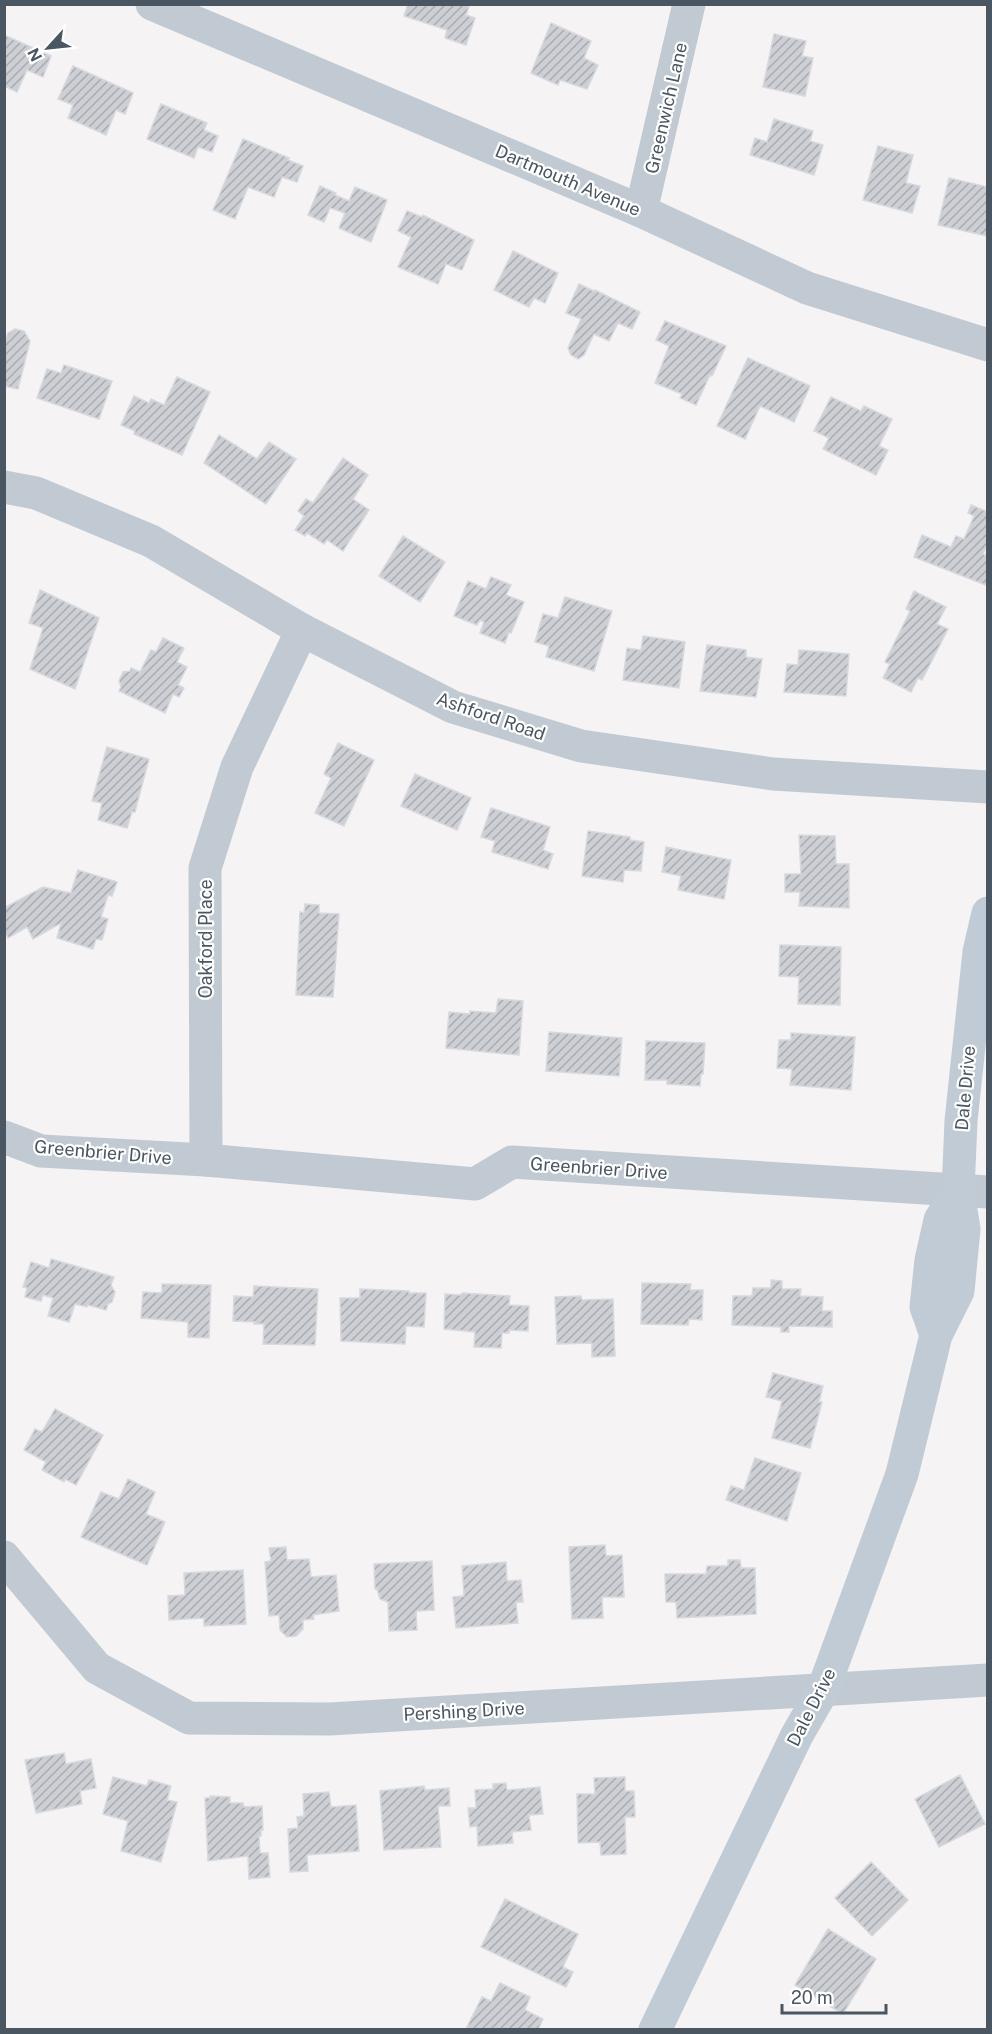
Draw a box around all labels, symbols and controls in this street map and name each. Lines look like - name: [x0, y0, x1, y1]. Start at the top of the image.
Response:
- north arrow: [18, 18, 78, 78]
- street label: Greenwich Lane: [641, 40, 691, 176]
- text: N: [24, 45, 46, 64]
- street label: Dartmouth Avenue: [492, 140, 644, 220]
- street label: Ashford Road: [434, 688, 548, 744]
- street label: Oakford Place: [195, 879, 216, 999]
- street label: Dale Drive: [951, 1045, 979, 1131]
- street label: Greenbrier Drive: [33, 1136, 173, 1168]
- street label: Greenbrier Drive: [530, 1153, 668, 1183]
- street label: Dale Drive: [782, 1664, 840, 1750]
- street label: Pershing Drive: [403, 1697, 525, 1725]
- scale bar: [782, 1977, 886, 2015]
- text: 20 m: [791, 1987, 833, 2008]

